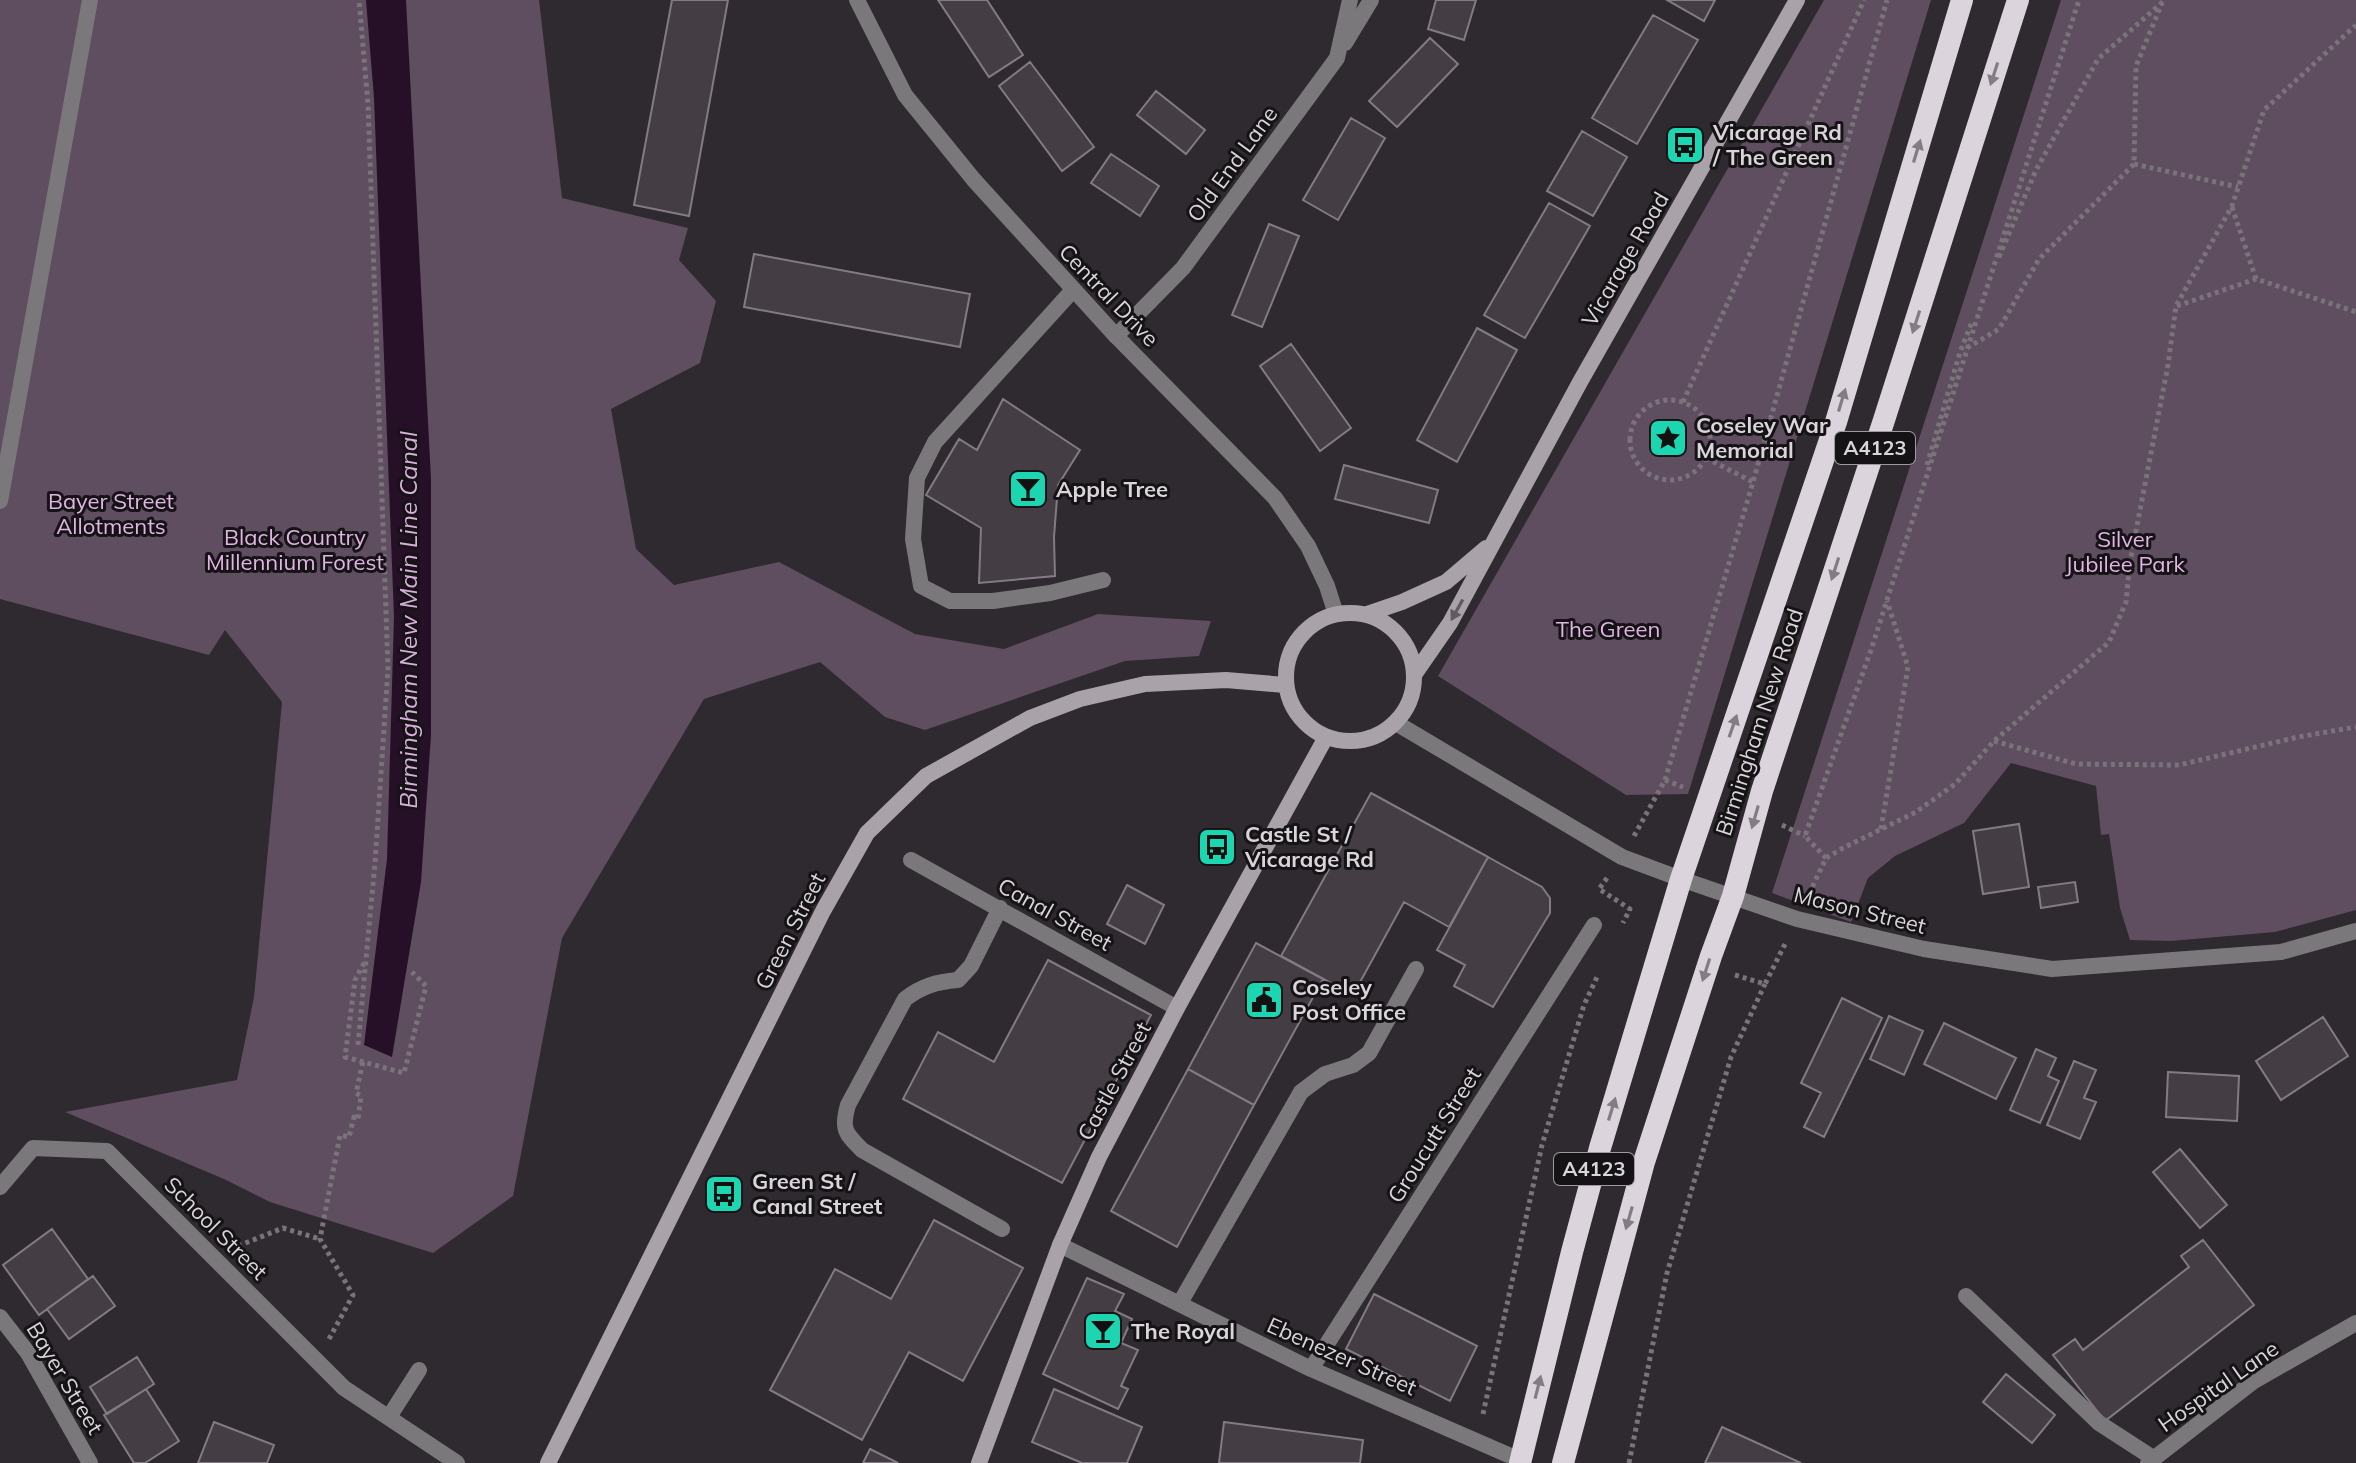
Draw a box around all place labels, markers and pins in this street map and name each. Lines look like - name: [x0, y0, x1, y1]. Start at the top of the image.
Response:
- place label: Vicarage Rd / The Green: [1712, 118, 1842, 171]
- bus stop icon: Vicarage Rd / The Green: [1664, 124, 1706, 166]
- place label: Coseley War Memorial: [1696, 411, 1828, 464]
- place icon: Coseley War Memorial: [1647, 417, 1689, 459]
- bar icon: Apple Tree: [1007, 468, 1049, 510]
- place label: Apple Tree: [1056, 475, 1168, 503]
- place label: Castle St / Vicarage Rd: [1244, 820, 1374, 873]
- bus stop icon: Castle St / Vicarage Rd: [1196, 826, 1238, 868]
- place label: Coseley Post Office: [1292, 973, 1406, 1026]
- public building icon: Coseley Post Office: [1243, 979, 1285, 1021]
- place label: Green St / Canal Street: [752, 1167, 882, 1220]
- bus stop icon: Green St / Canal Street: [703, 1173, 745, 1215]
- bar icon: The Royal: [1082, 1310, 1124, 1352]
- place label: The Royal: [1131, 1317, 1235, 1345]

